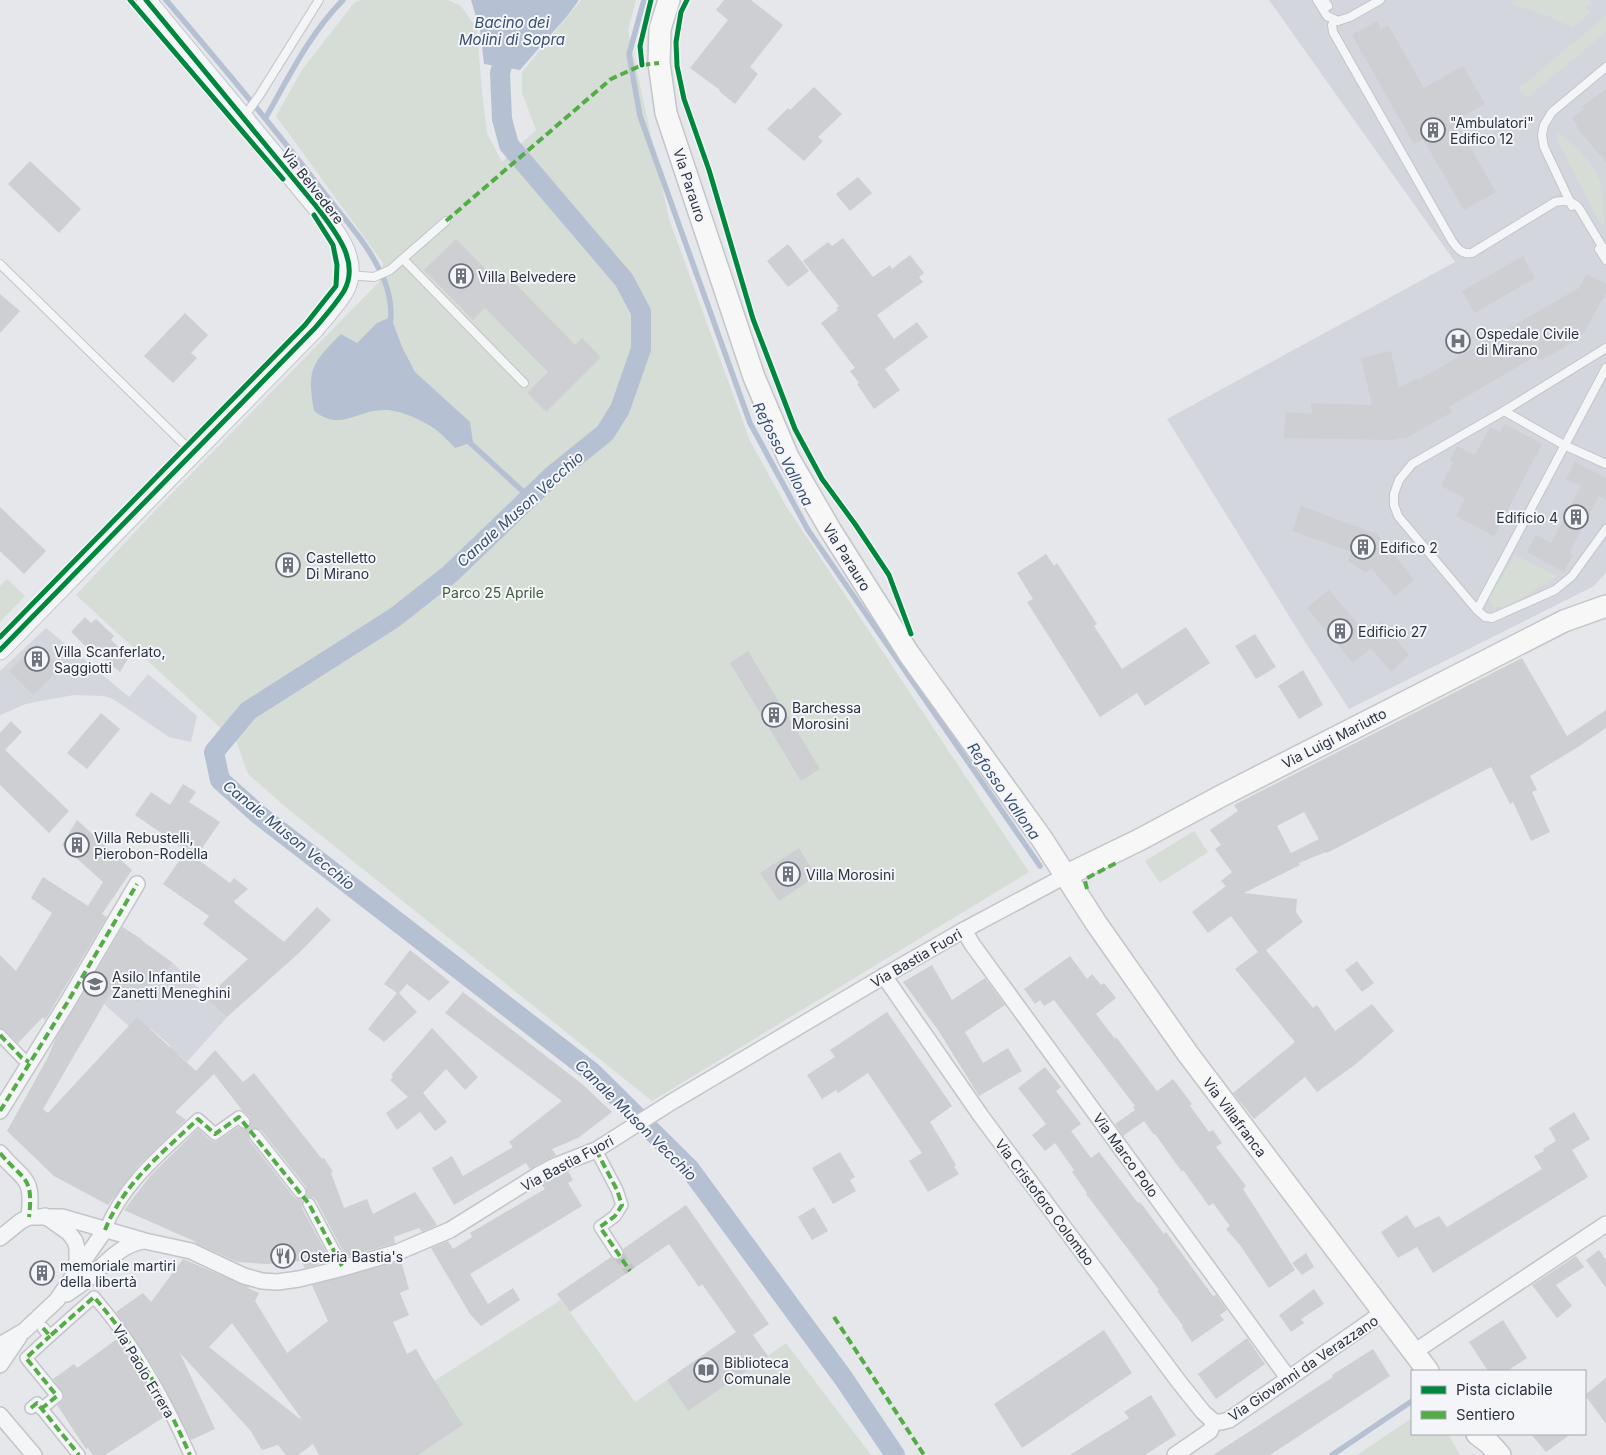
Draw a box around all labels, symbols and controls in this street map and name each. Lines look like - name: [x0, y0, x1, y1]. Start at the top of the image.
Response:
- water label: Bacino dei Molini di Sopra: [459, 13, 565, 49]
- place label: "Ambulatori" Edifico 12: [1450, 114, 1534, 147]
- building icon: "Ambulatori" Edifico 12: [1420, 117, 1446, 143]
- street label: Via Belvedere: [278, 145, 348, 227]
- street label: Via Parauro: [670, 146, 710, 224]
- building icon: Villa Belvedere: [448, 263, 474, 289]
- place label: Villa Belvedere: [478, 268, 576, 285]
- place label: Ospedale Civile di Mirano: [1476, 325, 1579, 358]
- hospital icon: Ospedale Civile di Mirano: [1445, 328, 1471, 354]
- water label: Refosso Vallona: [749, 399, 817, 509]
- water label: Canale Muson Vecchio: [453, 447, 587, 571]
- building icon: Edificio 4: [1563, 504, 1589, 530]
- place label: Edificio 4: [1496, 509, 1558, 526]
- street label: Via Parauro: [820, 520, 874, 594]
- building icon: Edifico 2: [1350, 534, 1376, 560]
- place label: Edifico 2: [1380, 539, 1438, 556]
- place label: Castelletto Di Mirano: [306, 549, 376, 582]
- building icon: Castelletto Di Mirano: [275, 552, 301, 578]
- park label: Parco 25 Aprile: [442, 584, 544, 601]
- building icon: Edificio 27: [1327, 618, 1353, 644]
- place label: Edificio 27: [1358, 623, 1427, 640]
- place label: Villa Scanferlato, Saggiotti: [54, 643, 165, 676]
- building icon: Villa Scanferlato, Saggiotti: [24, 646, 50, 672]
- place label: Barchessa Morosini: [792, 699, 861, 732]
- building icon: Barchessa Morosini: [761, 702, 787, 728]
- street label: Via Luigi Mariutto: [1279, 704, 1389, 772]
- water label: Refosso Vallona: [963, 739, 1045, 843]
- water label: Canale Muson Vecchio: [219, 776, 359, 894]
- place label: Villa Rebustelli, Pierobon-Rodella: [94, 829, 208, 862]
- building icon: Villa Rebustelli, Pierobon-Rodella: [64, 832, 90, 858]
- building icon: Villa Morosini: [775, 861, 801, 887]
- place label: Villa Morosini: [806, 866, 895, 883]
- street label: Via Bastia Fuori: [867, 925, 965, 991]
- place label: Asilo Infantile Zanetti Meneghini: [112, 968, 230, 1001]
- school or university icon: Asilo Infantile Zanetti Meneghini: [82, 971, 108, 997]
- water label: Canale Muson Vecchio: [571, 1055, 701, 1185]
- street label: Via Villafranca: [1200, 1074, 1270, 1160]
- street label: Via Marco Polo: [1090, 1110, 1162, 1200]
- street label: Via Bastia Fuori: [518, 1131, 616, 1195]
- street label: Via Cristoforo Colombo: [992, 1135, 1098, 1269]
- restaurant icon: Osteria Bastia's: [270, 1243, 296, 1269]
- place label: Osteria Bastia's: [300, 1248, 403, 1265]
- place label: memoriale martiri della libertà: [60, 1257, 176, 1290]
- building icon: memoriale martiri della libertà: [29, 1260, 55, 1286]
- street label: Via Giovanni da Verazzano: [1225, 1311, 1381, 1425]
- street label: Via Paolo Errera: [109, 1321, 179, 1421]
- place label: Biblioteca Comunale: [724, 1354, 791, 1387]
- library icon: Biblioteca Comunale: [693, 1357, 719, 1383]
- legend: [1411, 1370, 1586, 1435]
- text: Pista ciclabile: [1456, 1380, 1553, 1399]
- text: Sentiero: [1456, 1405, 1515, 1424]

